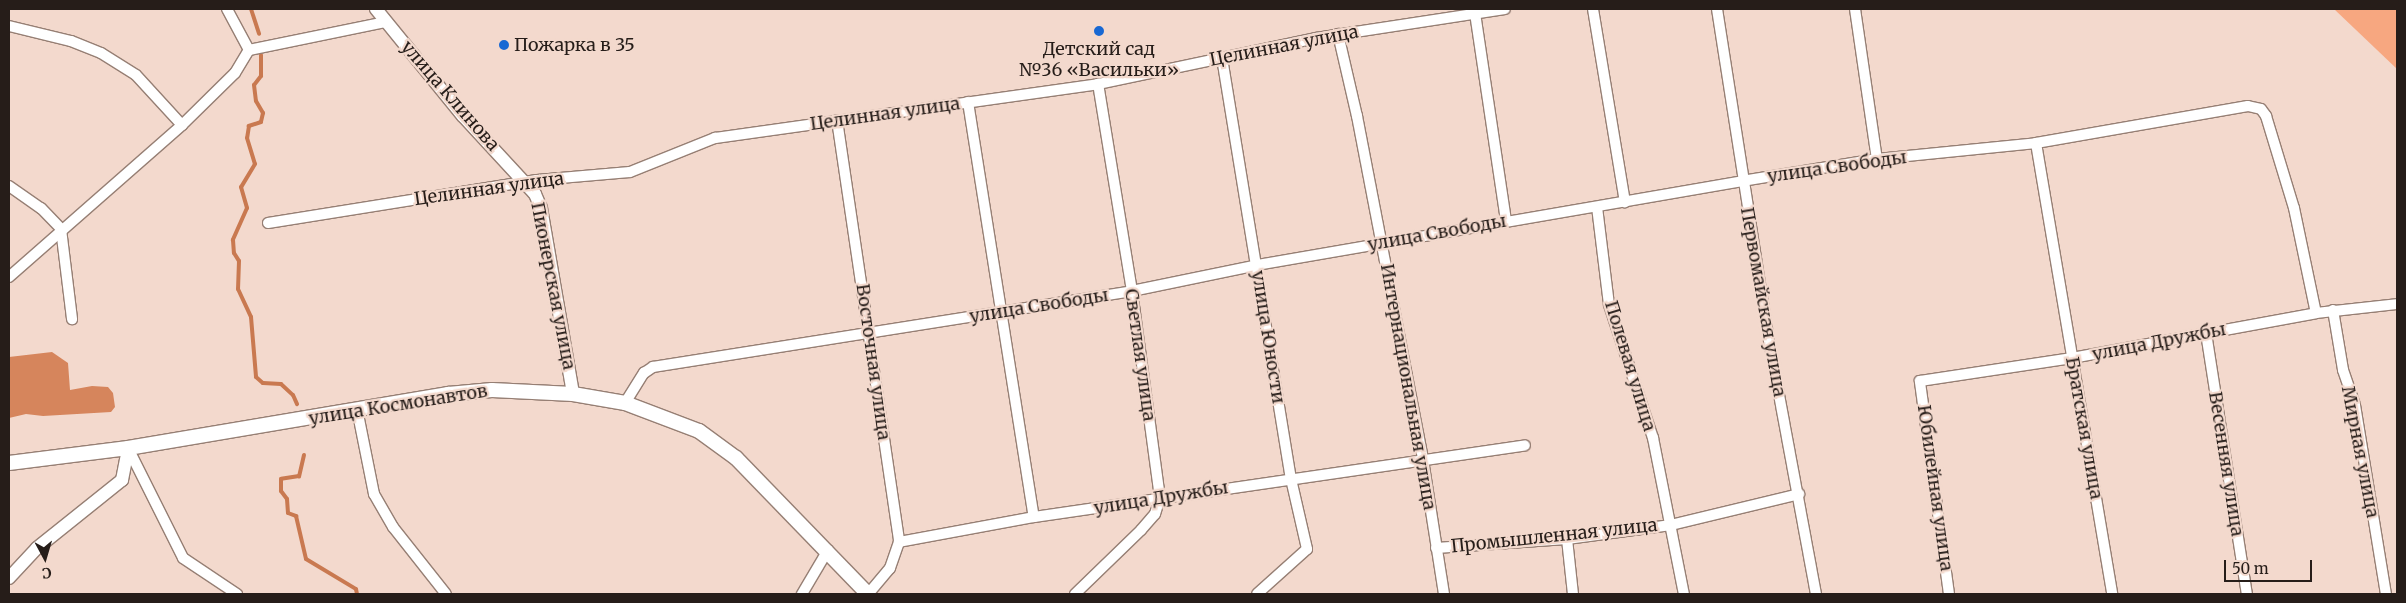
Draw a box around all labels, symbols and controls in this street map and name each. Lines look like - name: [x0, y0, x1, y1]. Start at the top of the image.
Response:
- street label: Целинная улица: [1208, 21, 1360, 71]
- marker: Детский сад №36 «Васильки»: [1093, 25, 1105, 37]
- place label: Пожарка в 35: [514, 34, 635, 56]
- street label: улица Клинова: [396, 36, 504, 156]
- marker: Пожарка в 35: [498, 39, 510, 51]
- place label: Детский сад №36 «Васильки»: [1019, 39, 1179, 82]
- street label: Целинная улица: [809, 93, 961, 135]
- street label: улица Свободы: [1766, 147, 1908, 187]
- street label: Целинная улица: [413, 168, 565, 210]
- street label: Пионерская улица: [526, 200, 580, 372]
- street label: Первомайская улица: [1736, 206, 1790, 398]
- street label: улица Свободы: [1366, 210, 1508, 256]
- street label: Интернациональная улица: [1376, 262, 1440, 512]
- street label: улица Юности: [1247, 269, 1289, 405]
- street label: Восточная улица: [851, 282, 895, 442]
- street label: улица Свободы: [968, 284, 1110, 328]
- street label: Светлая улица: [1120, 287, 1160, 423]
- street label: Полевая улица: [1600, 298, 1660, 434]
- street label: улица Дружбы: [2090, 318, 2228, 366]
- street label: Братская улица: [2061, 355, 2107, 501]
- street label: улица Космонавтов: [307, 380, 489, 430]
- street label: Мирная улица: [2337, 384, 2383, 520]
- street label: Весенняя улица: [2204, 390, 2248, 538]
- street label: Юбилейная улица: [1913, 403, 1957, 573]
- street label: улица Дружбы: [1092, 477, 1230, 519]
- street label: Промышленная улица: [1450, 514, 1658, 558]
- north arrow: [20, 533, 70, 583]
- scale bar: [2226, 550, 2314, 582]
- text: 50 m: [2232, 559, 2269, 578]
- text: С: [41, 563, 52, 582]

